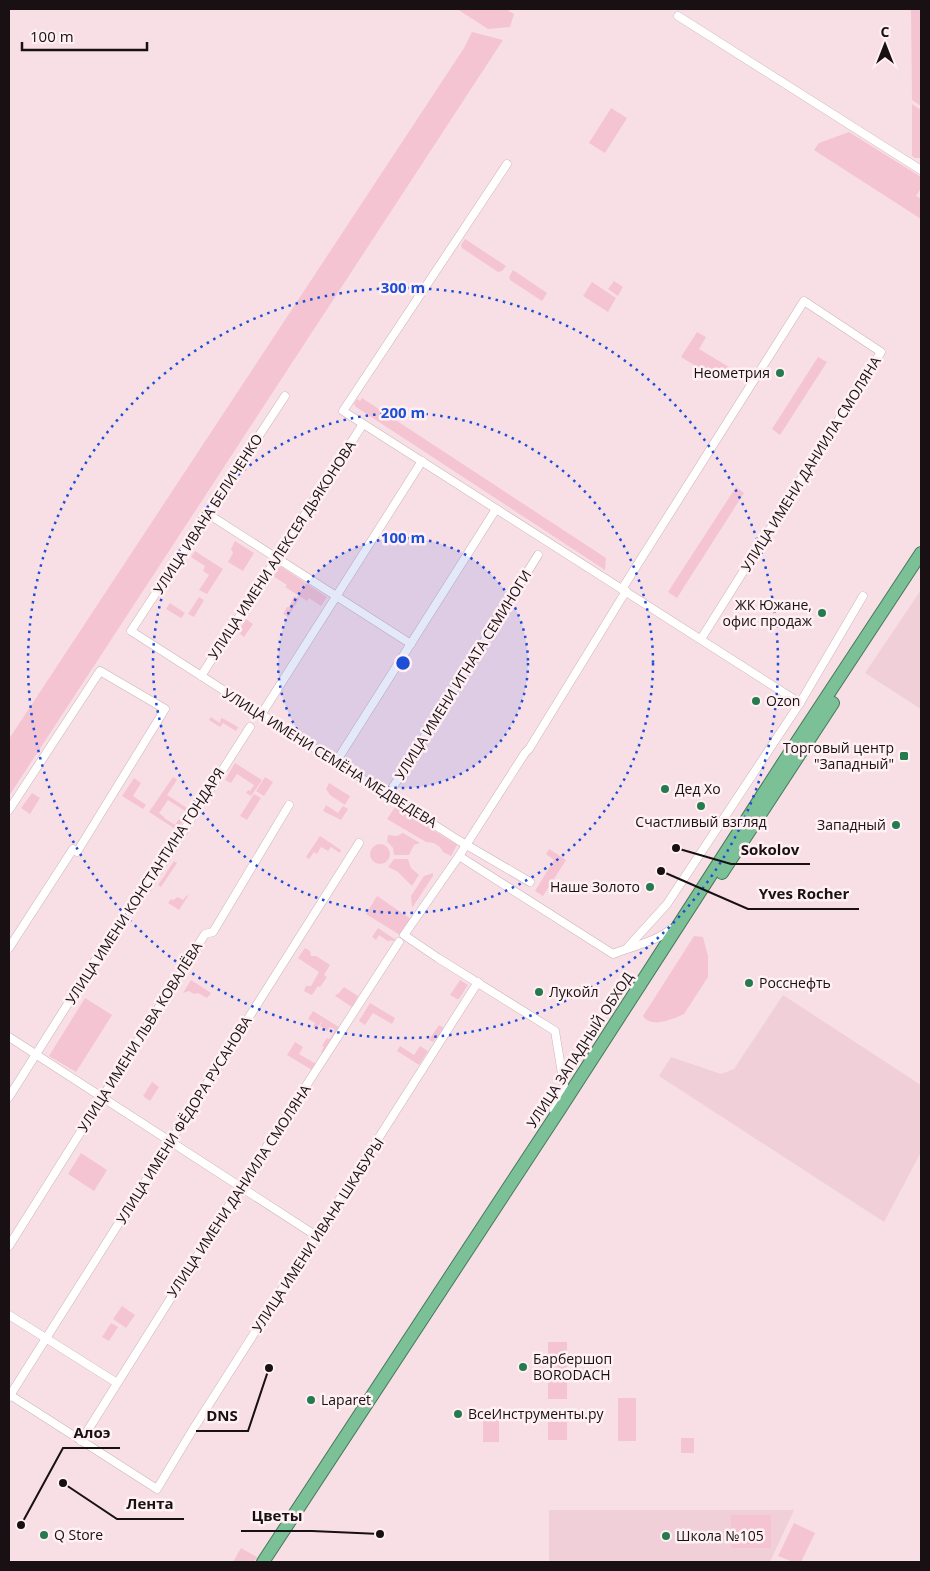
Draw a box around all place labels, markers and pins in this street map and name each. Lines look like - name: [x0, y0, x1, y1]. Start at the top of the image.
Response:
- place label: Неометрия: [693, 363, 770, 382]
- marker: Неометрия: [774, 367, 786, 379]
- place label: ЖК Южане, офис продаж: [723, 595, 813, 630]
- marker: ЖК Южане, офис продаж: [816, 607, 828, 619]
- centre of rings: [394, 654, 412, 672]
- place label: Ozon: [766, 691, 800, 710]
- marker: Ozon: [750, 695, 762, 707]
- place label: Торговый центр "Западный": [783, 738, 894, 773]
- marker: Торговый центр "Западный": [898, 750, 910, 762]
- place label: Дед Хо: [675, 779, 721, 798]
- marker: Дед Хо: [659, 783, 671, 795]
- marker: Счастливый взгляд: [695, 800, 707, 812]
- place label: Счастливый взгляд: [635, 812, 767, 831]
- place label: Западный: [817, 815, 886, 834]
- marker: Западный: [890, 819, 902, 831]
- callout: Sokolov: [731, 834, 810, 864]
- place label: Наше Золото: [550, 877, 640, 896]
- callout: Yves Rocher: [748, 879, 859, 909]
- marker: Наше Золото: [644, 881, 656, 893]
- place label: Росснефть: [759, 973, 831, 992]
- marker: Росснефть: [743, 977, 755, 989]
- place label: Лукойл: [549, 982, 598, 1001]
- marker: Лукойл: [533, 986, 545, 998]
- place label: Барбершоп BORODACH: [533, 1349, 612, 1384]
- marker: Барбершоп BORODACH: [517, 1361, 529, 1373]
- place label: Laparet: [321, 1390, 371, 1409]
- marker: Laparet: [305, 1394, 317, 1406]
- callout: DNS: [196, 1401, 248, 1431]
- place label: ВсеИнструменты.ру: [468, 1404, 605, 1423]
- marker: ВсеИнструменты.ру: [452, 1408, 464, 1420]
- callout: Алоэ: [63, 1418, 120, 1448]
- callout: Лента: [117, 1489, 184, 1519]
- callout: Цветы: [241, 1501, 312, 1531]
- place label: Q Store: [54, 1525, 103, 1544]
- place label: Школа №105: [676, 1526, 764, 1545]
- marker: Q Store: [38, 1529, 50, 1541]
- marker: Школа №105: [660, 1530, 672, 1542]

